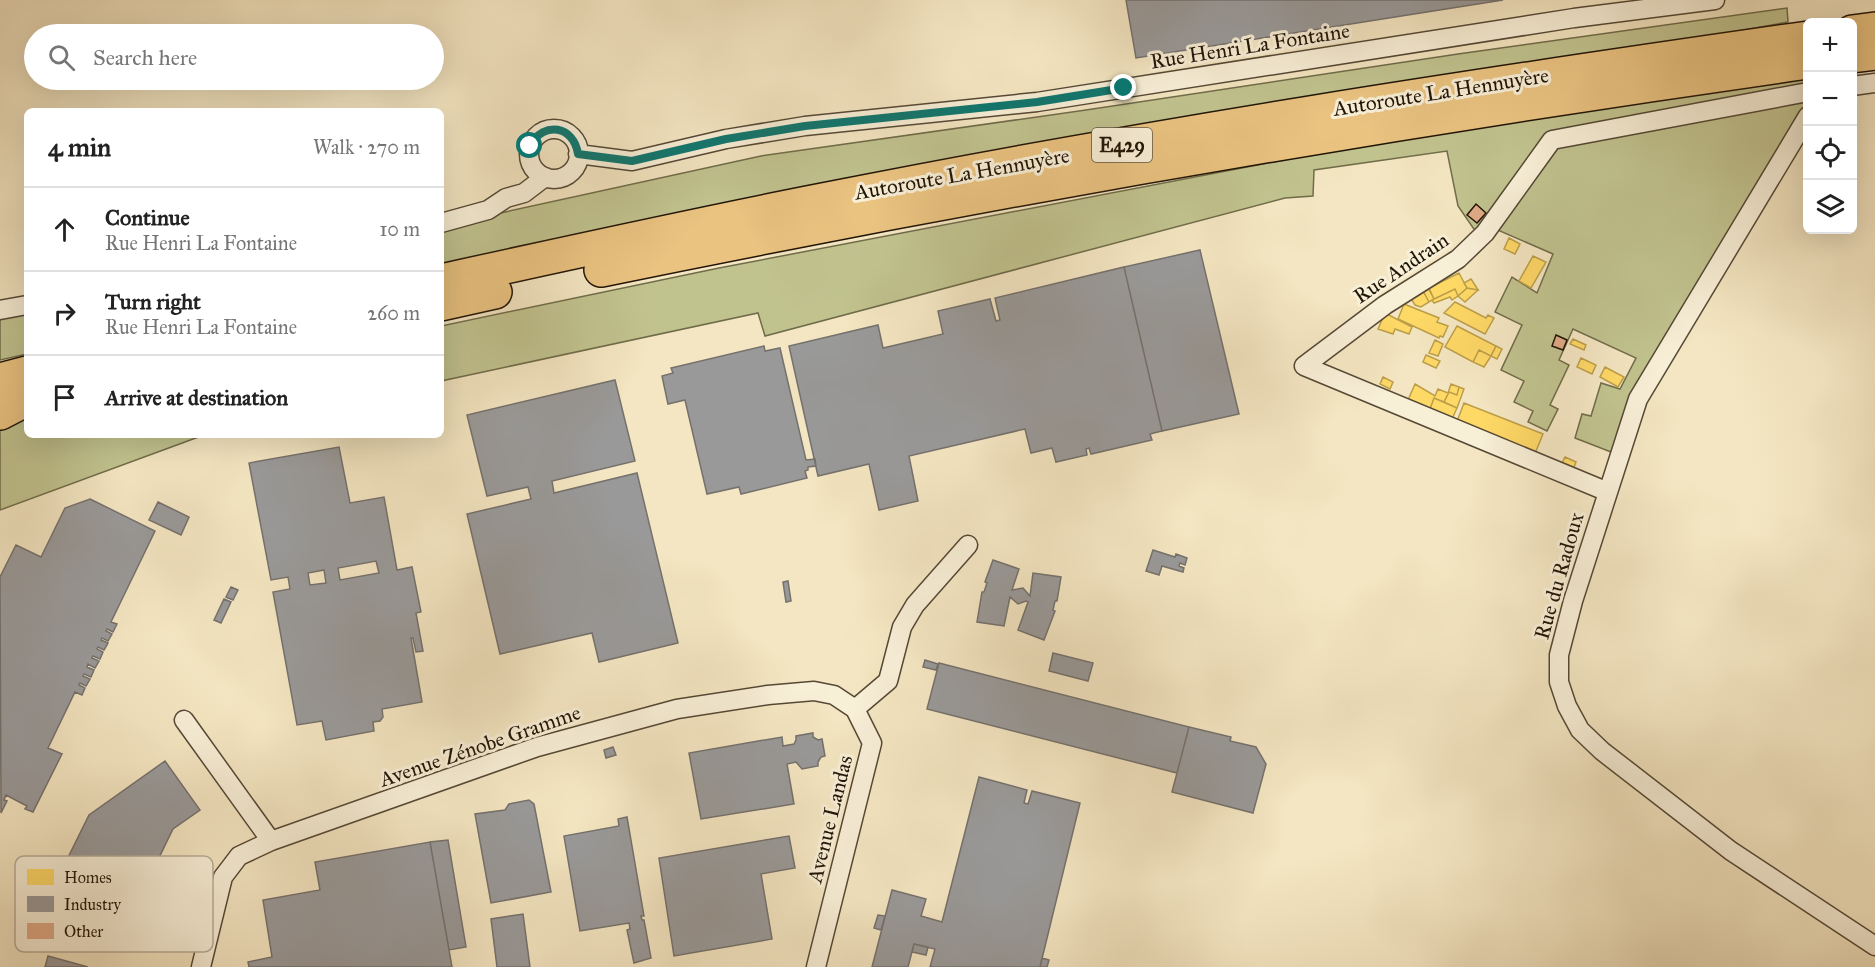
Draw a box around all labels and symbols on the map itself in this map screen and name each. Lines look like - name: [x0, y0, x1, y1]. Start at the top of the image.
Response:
- street label: Rue Henri La Fontaine: [1148, 17, 1352, 75]
- street label: Autoroute La Hennuyère: [1330, 62, 1551, 122]
- route end: [1110, 74, 1136, 100]
- road number: E429: [1092, 128, 1152, 162]
- route start: [516, 132, 542, 158]
- street label: Autoroute La Hennuyère: [852, 142, 1072, 206]
- street label: Rue Andrain: [1349, 227, 1453, 309]
- street label: Rue du Radoux: [1528, 509, 1590, 642]
- street label: Avenue Zénobe Gramme: [375, 699, 584, 793]
- street label: Avenue Landas: [801, 753, 858, 886]
- legend: [15, 856, 213, 952]
- text: Homes: [64, 868, 112, 887]
- text: Industry: [64, 895, 122, 914]
- text: Other: [64, 922, 103, 941]

